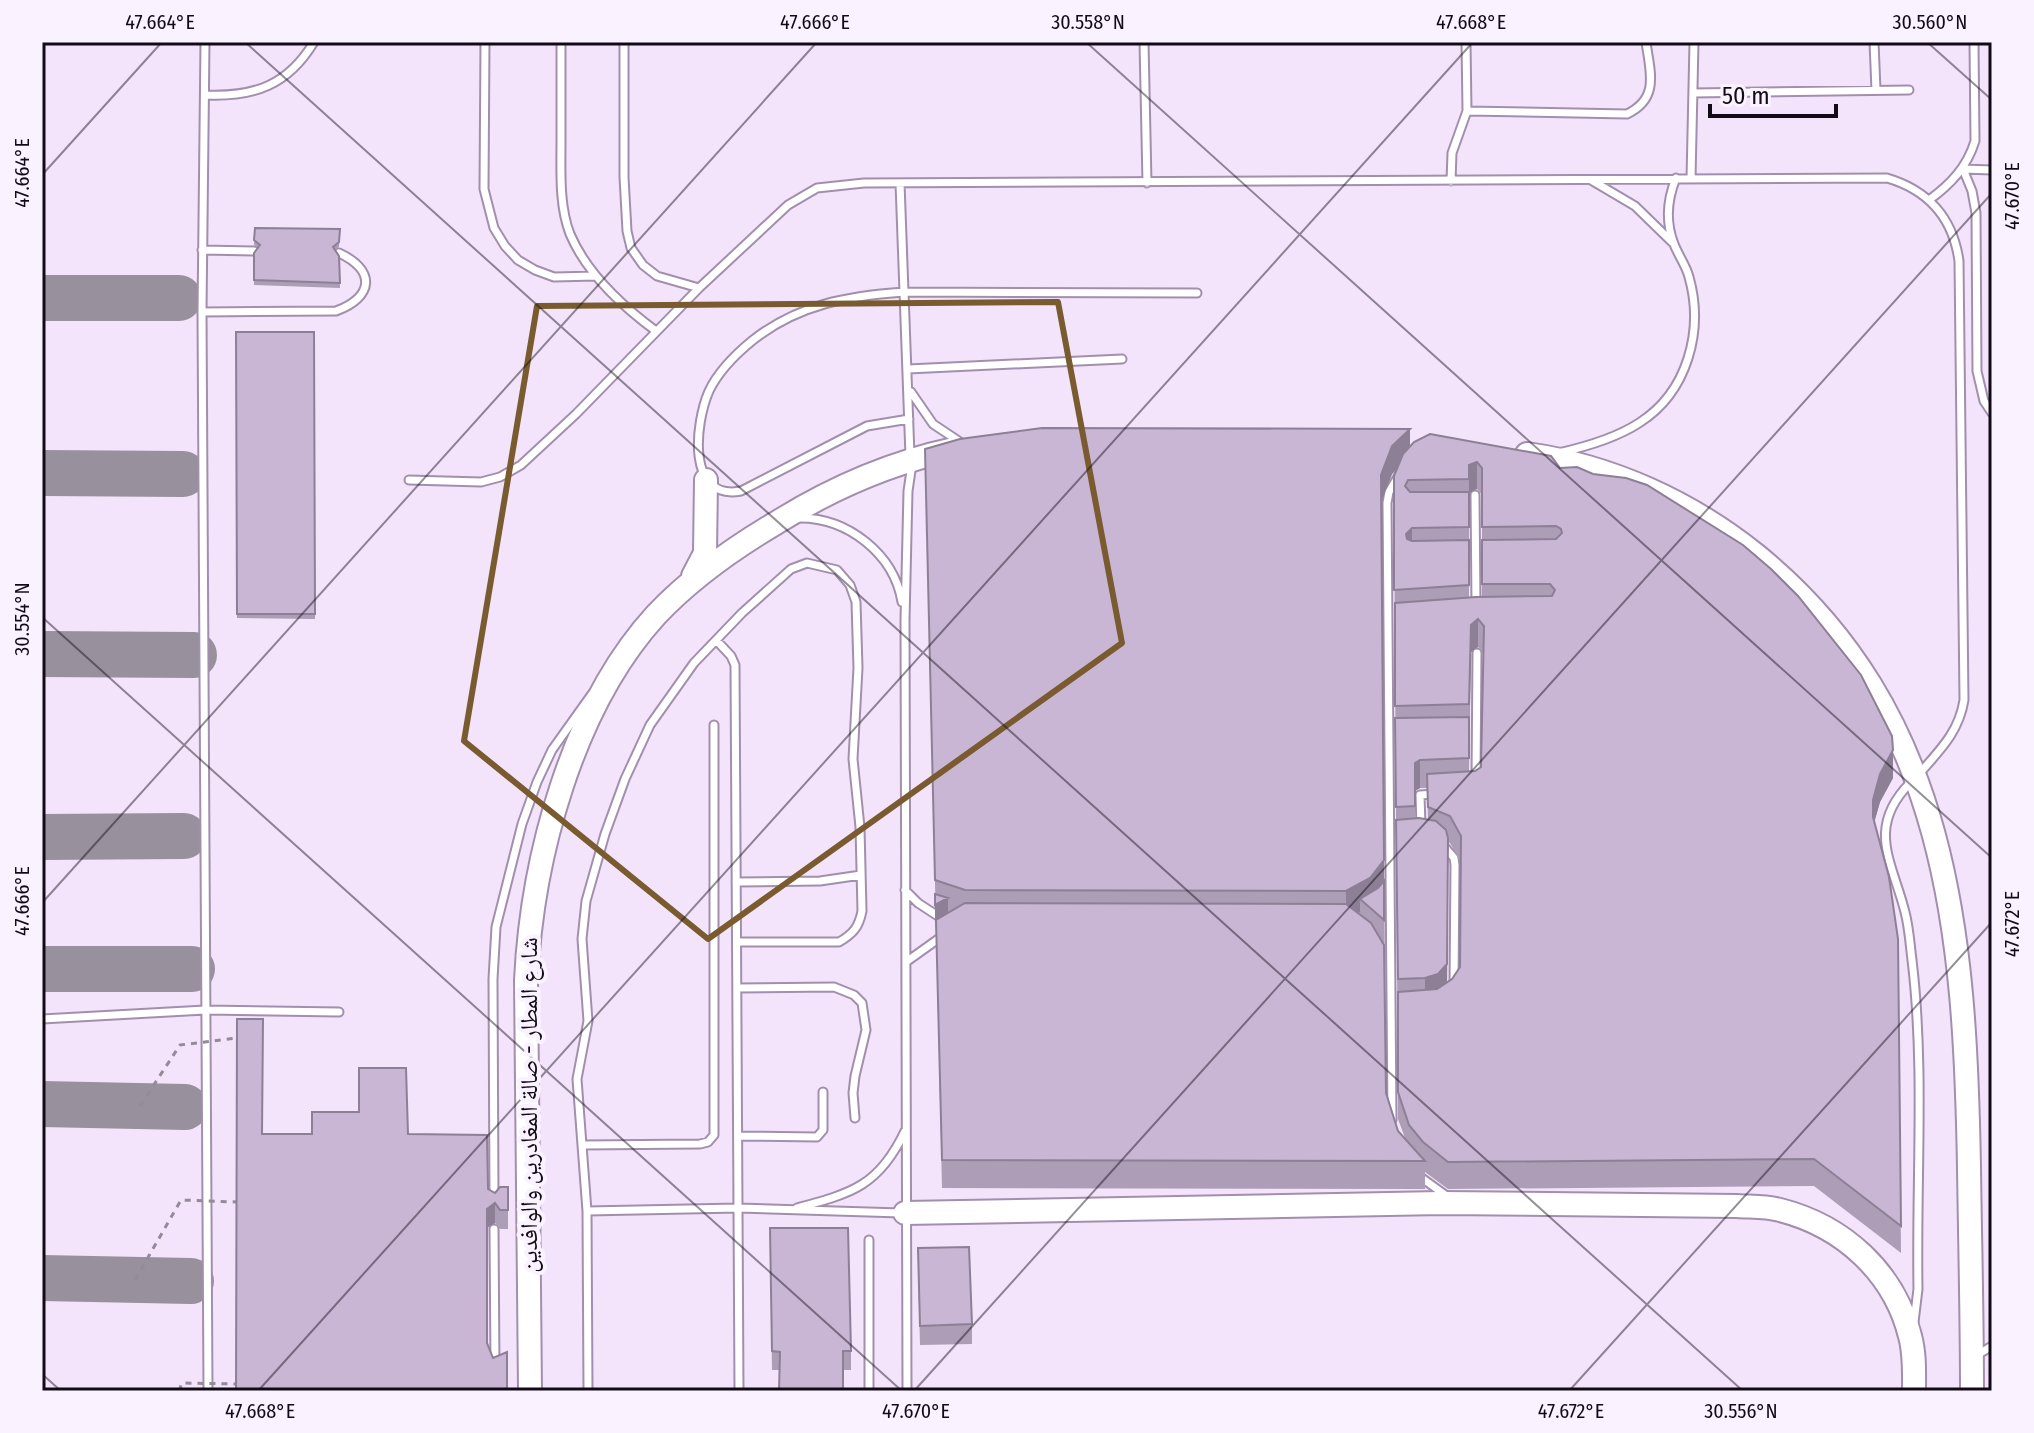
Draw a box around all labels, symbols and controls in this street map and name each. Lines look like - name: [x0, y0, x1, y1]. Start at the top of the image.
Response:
- text: 47.664°E: [125, 10, 195, 34]
- text: 47.666°E: [780, 10, 850, 34]
- text: 30.558°N: [1051, 10, 1125, 34]
- text: 47.668°E: [1436, 10, 1506, 34]
- text: 30.560°N: [1893, 10, 1967, 34]
- scale bar: [1710, 68, 1836, 118]
- text: 50 m: [1722, 82, 1770, 110]
- text: 47.664°E: [10, 138, 34, 208]
- text: 47.670°E: [2000, 162, 2024, 230]
- text: 30.554°N: [10, 582, 34, 656]
- text: 47.666°E: [10, 866, 34, 936]
- text: 47.672°E: [2000, 891, 2024, 957]
- street label: شارع المطار - صالة المغادرين والوافدين: [515, 937, 544, 1273]
- text: 47.668°E: [225, 1399, 295, 1423]
- text: 47.670°E: [882, 1399, 950, 1423]
- text: 47.672°E: [1538, 1399, 1604, 1423]
- text: 30.556°N: [1704, 1399, 1778, 1423]

